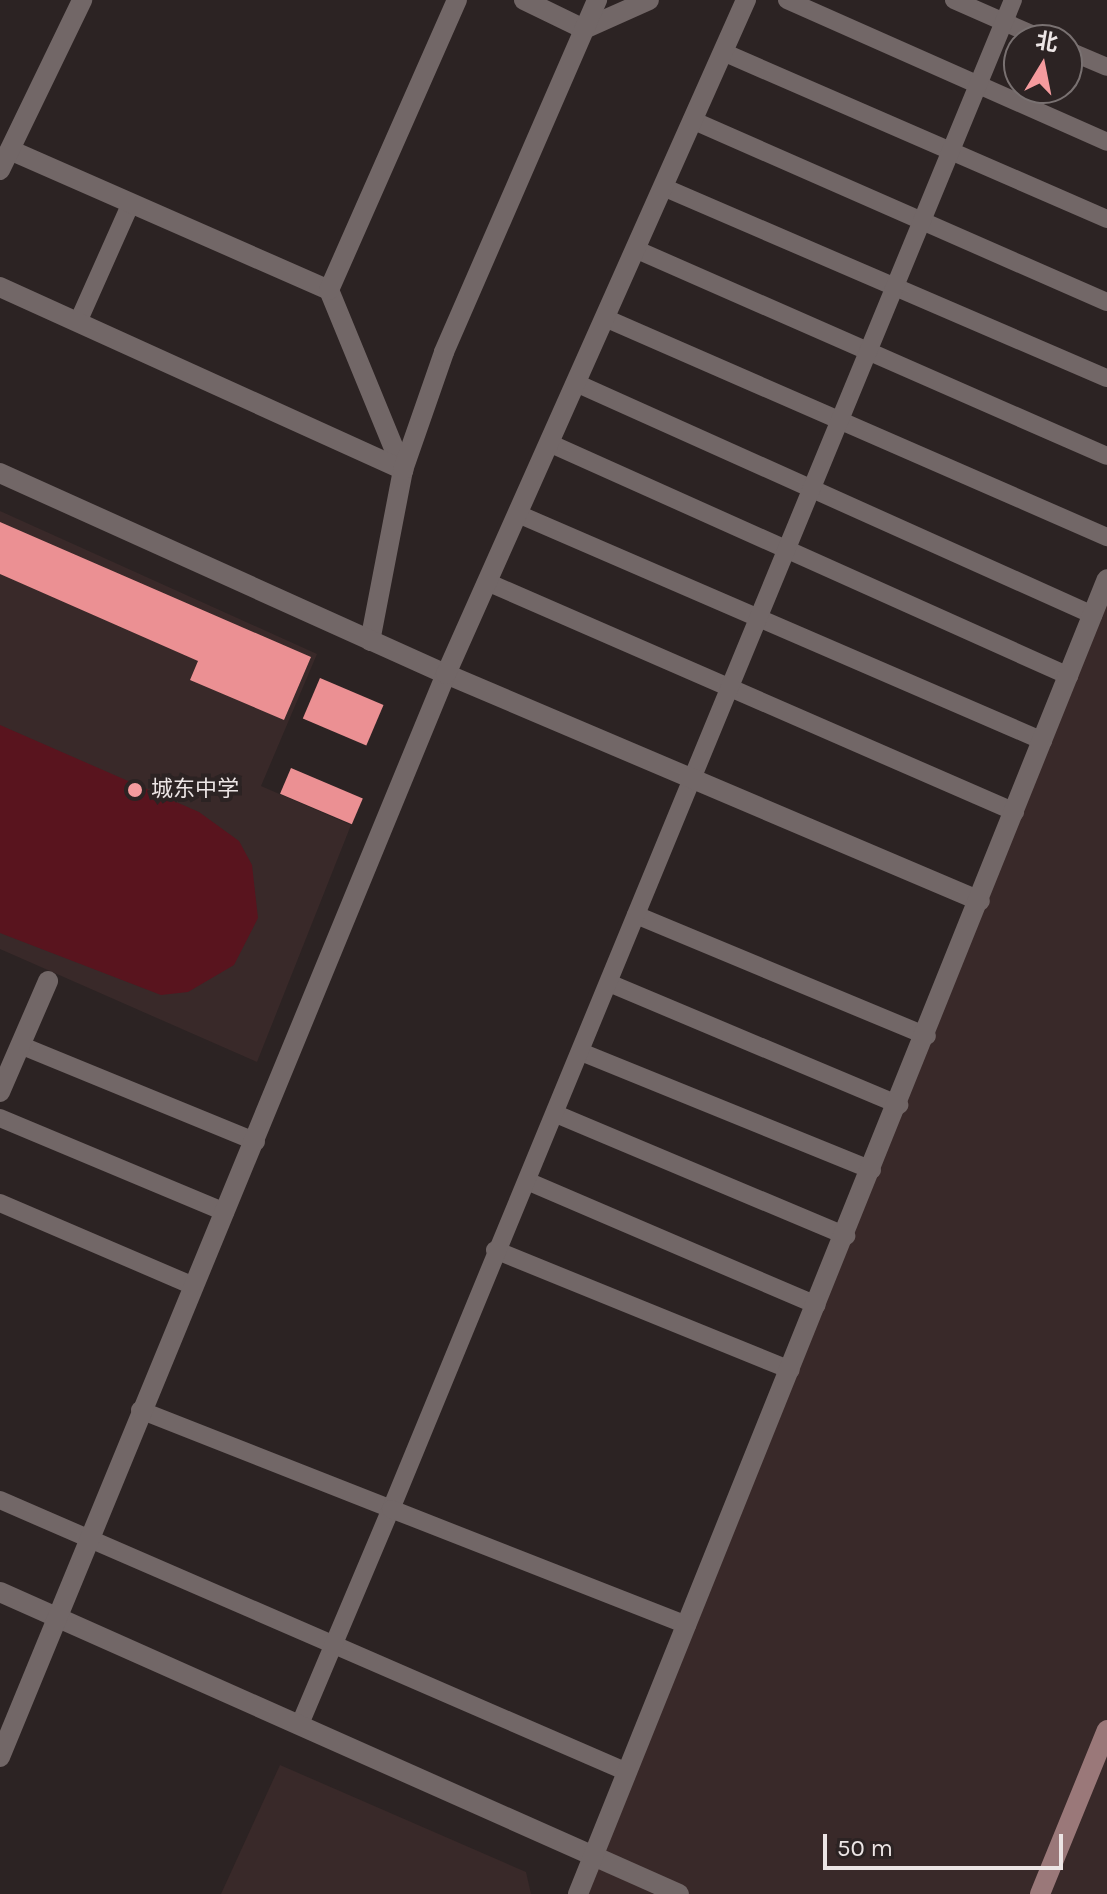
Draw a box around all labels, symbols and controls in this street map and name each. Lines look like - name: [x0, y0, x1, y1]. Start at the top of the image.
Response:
- north arrow: [1003, 24, 1083, 104]
- text: 北: [1034, 28, 1060, 57]
- place label: 城东中学: [151, 777, 239, 803]
- marker: 城东中学: [126, 781, 144, 799]
- scale bar: [827, 1818, 1067, 1868]
- text: 50 m: [837, 1834, 893, 1862]

